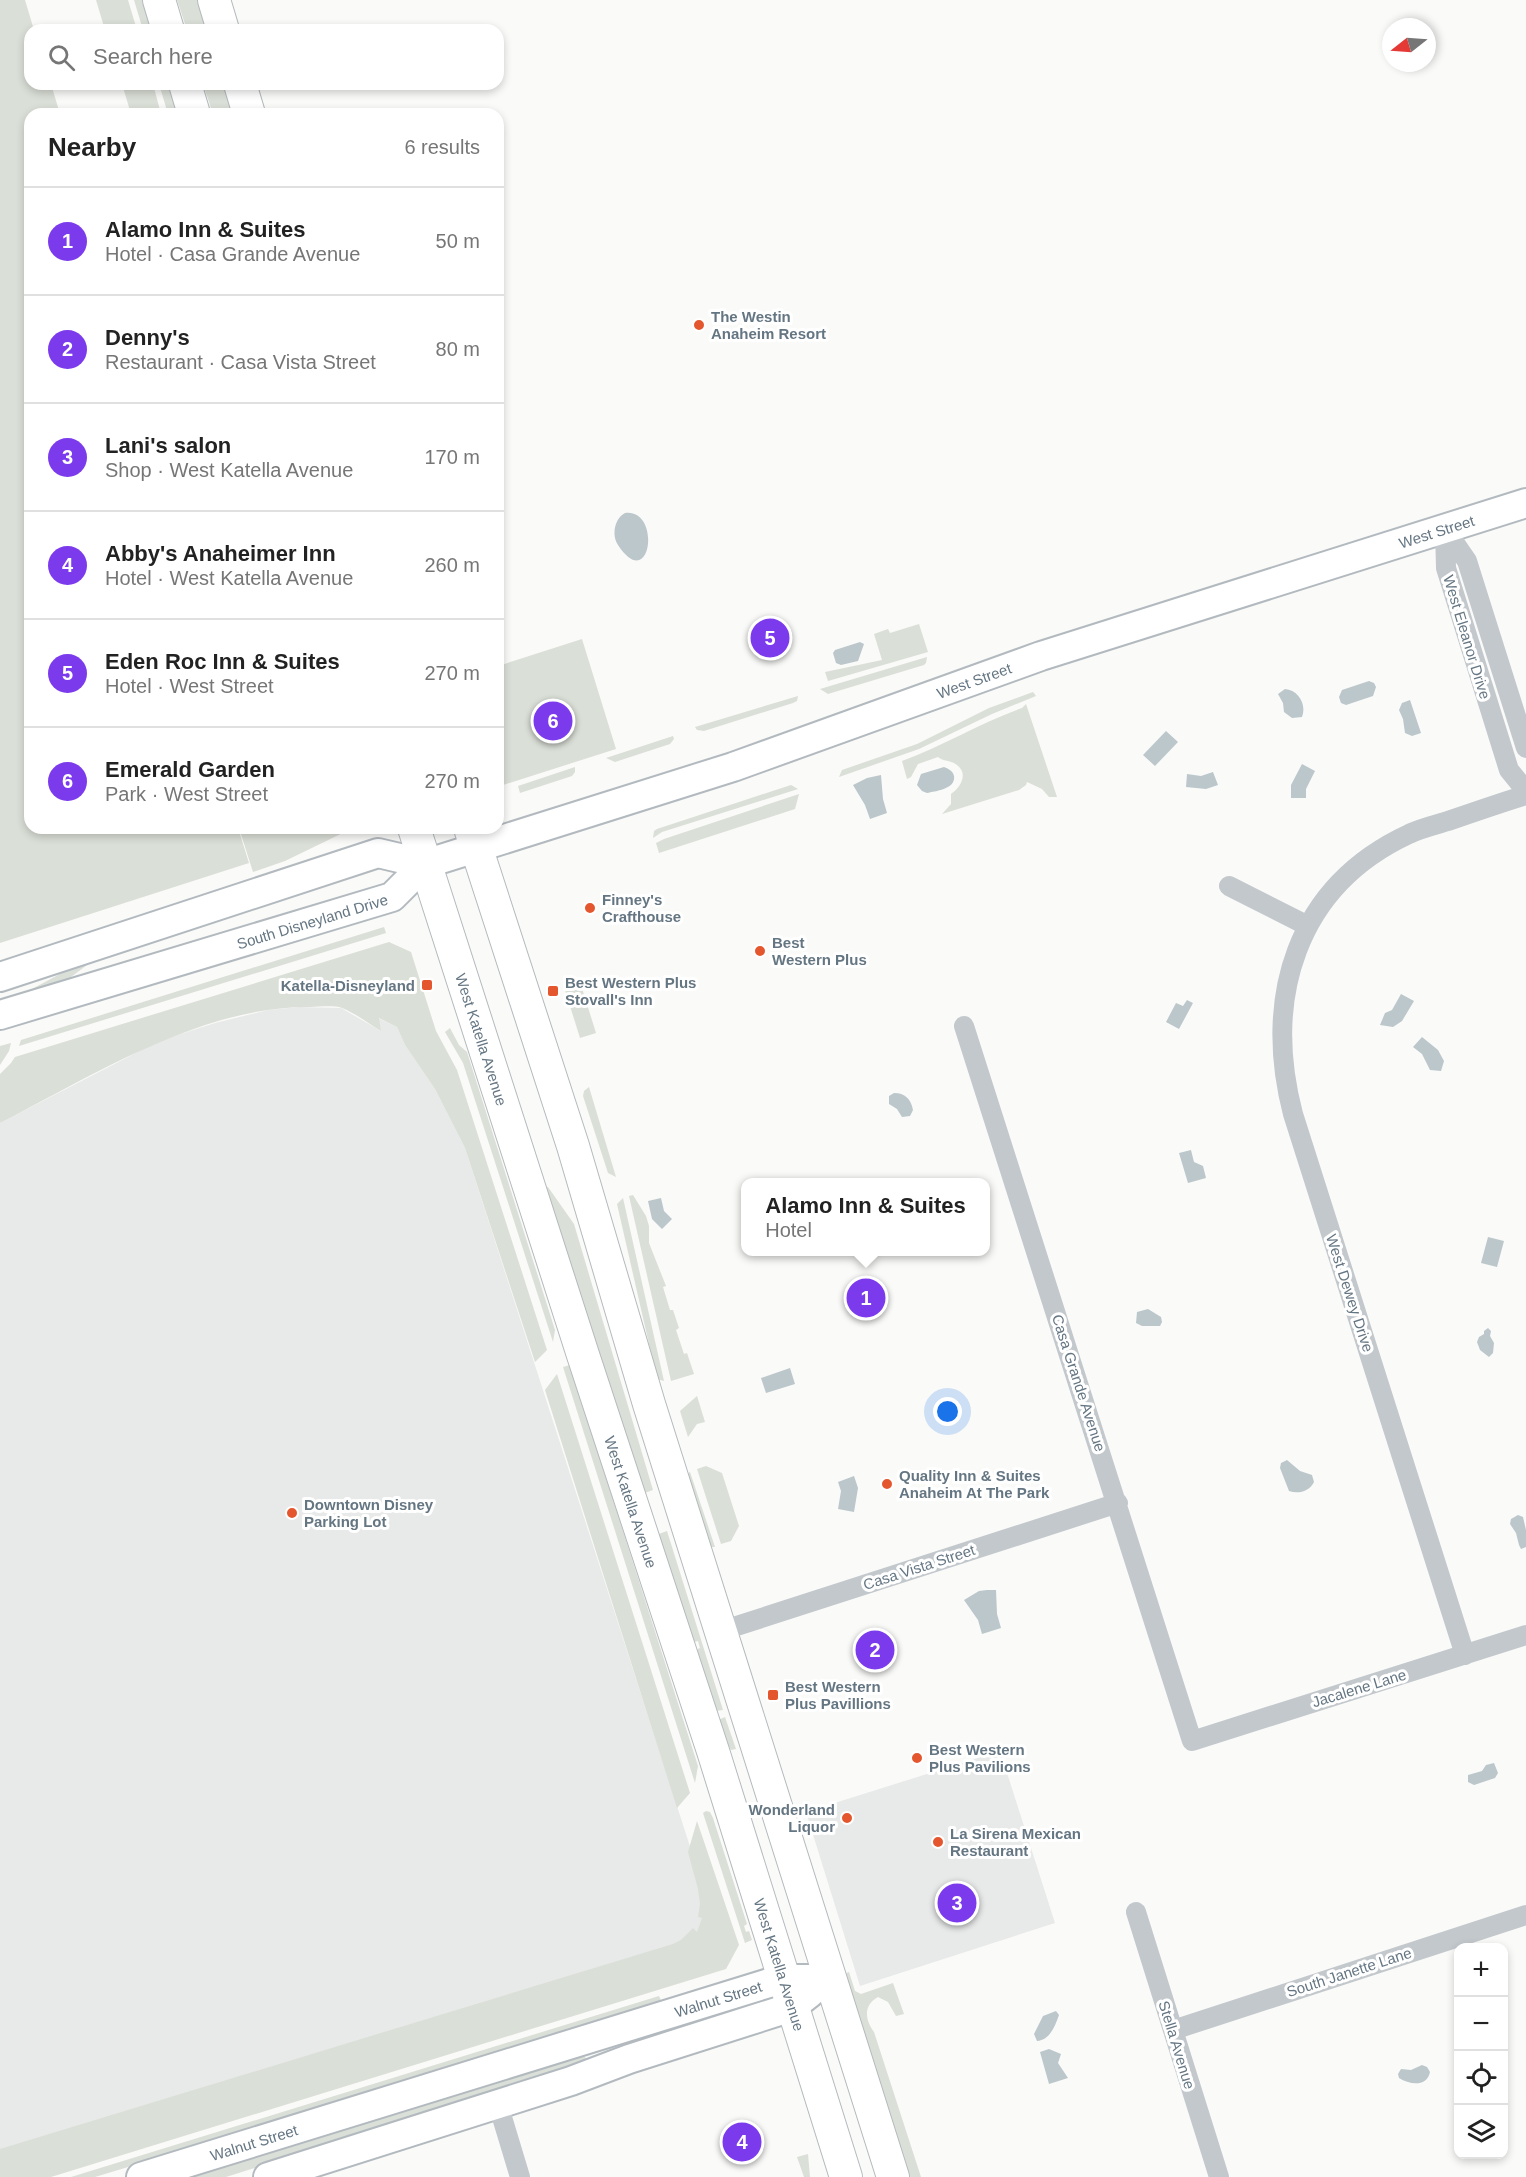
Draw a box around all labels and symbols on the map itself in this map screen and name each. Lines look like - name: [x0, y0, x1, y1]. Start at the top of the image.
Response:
- north arrow: [1382, 18, 1436, 72]
- place label: The Westin Anaheim Resort: [711, 308, 826, 342]
- marker: The Westin Anaheim Resort: [692, 318, 706, 332]
- street label: West Street: [1397, 511, 1477, 551]
- street label: West Eleanor Drive: [1440, 573, 1494, 701]
- pin: 5: [750, 616, 790, 660]
- street label: West Street: [934, 659, 1014, 701]
- pin: 6: [534, 698, 572, 744]
- street label: South Disneyland Drive: [235, 890, 390, 952]
- place label: Finney's Crafthouse: [602, 891, 681, 925]
- marker: Finney's Crafthouse: [583, 901, 597, 915]
- place label: Best Western Plus: [772, 934, 867, 968]
- marker: Best Western Plus: [753, 944, 767, 958]
- street label: West Katella Avenue: [453, 971, 511, 1108]
- place label: Best Western Plus Stovall's Inn: [565, 974, 696, 1008]
- place label: Katella-Disneyland: [281, 977, 415, 994]
- marker: Katella-Disneyland: [420, 978, 434, 992]
- marker: Best Western Plus Stovall's Inn: [546, 984, 560, 998]
- street label: West Dewey Drive: [1323, 1232, 1377, 1354]
- pin: 1: [846, 1276, 886, 1320]
- street label: Casa Grande Avenue: [1049, 1312, 1109, 1454]
- your location: [933, 1397, 962, 1426]
- street label: West Katella Avenue: [602, 1434, 661, 1570]
- place label: Quality Inn & Suites Anaheim At The Park: [899, 1467, 1050, 1501]
- marker: Quality Inn & Suites Anaheim At The Park: [880, 1477, 894, 1491]
- place label: Downtown Disney Parking Lot: [304, 1496, 434, 1530]
- marker: Downtown Disney Parking Lot: [285, 1506, 299, 1520]
- street label: Casa Vista Street: [861, 1541, 978, 1593]
- pin: 2: [856, 1628, 894, 1672]
- street label: Jacalene Lane: [1310, 1666, 1408, 1710]
- place label: Best Western Plus Pavillions: [785, 1678, 891, 1712]
- marker: Best Western Plus Pavillions: [766, 1688, 780, 1702]
- place label: Best Western Plus Pavilions: [929, 1741, 1031, 1775]
- marker: Best Western Plus Pavilions: [910, 1751, 924, 1765]
- place label: Wonderland Liquor: [749, 1801, 835, 1835]
- marker: Wonderland Liquor: [840, 1811, 854, 1825]
- place label: La Sirena Mexican Restaurant: [950, 1825, 1081, 1859]
- marker: La Sirena Mexican Restaurant: [931, 1835, 945, 1849]
- pin: 3: [938, 1880, 976, 1926]
- street label: West Katella Avenue: [751, 1896, 808, 2033]
- street label: South Janette Lane: [1285, 1944, 1413, 2000]
- street label: Walnut Street: [672, 1977, 765, 2020]
- street label: Stella Avenue: [1155, 1999, 1199, 2091]
- street label: Walnut Street: [208, 2120, 300, 2164]
- pin: 4: [722, 2120, 762, 2164]

